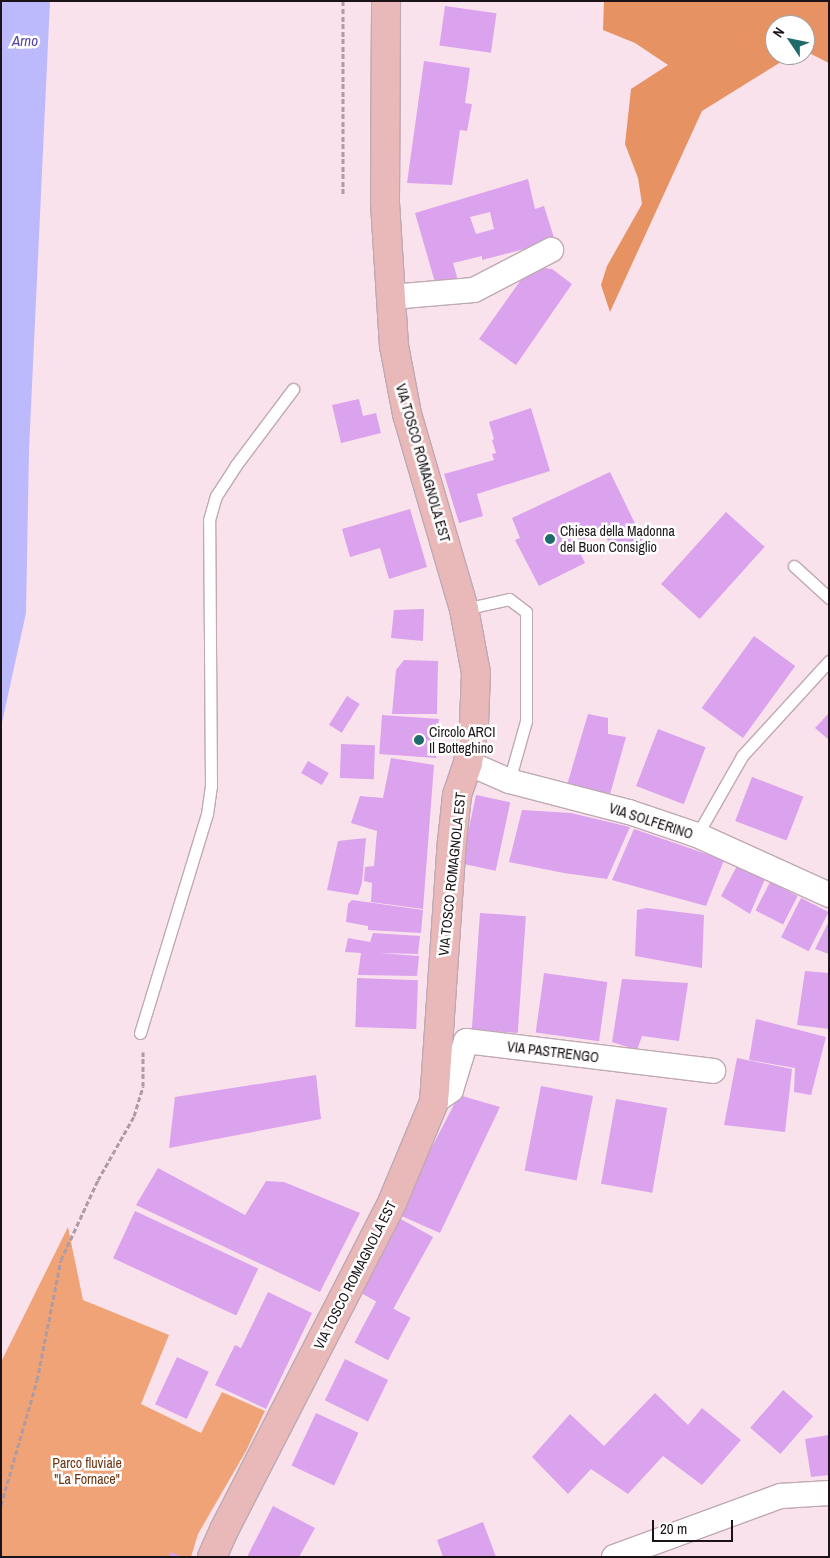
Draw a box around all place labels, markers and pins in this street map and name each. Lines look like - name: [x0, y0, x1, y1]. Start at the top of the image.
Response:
- place label: Chiesa della Madonna del Buon Consiglio: [560, 523, 675, 556]
- marker: Chiesa della Madonna del Buon Consiglio: [544, 533, 556, 545]
- place label: Circolo ARCI Il Botteghino: [429, 724, 496, 756]
- marker: Circolo ARCI Il Botteghino: [413, 734, 425, 746]

